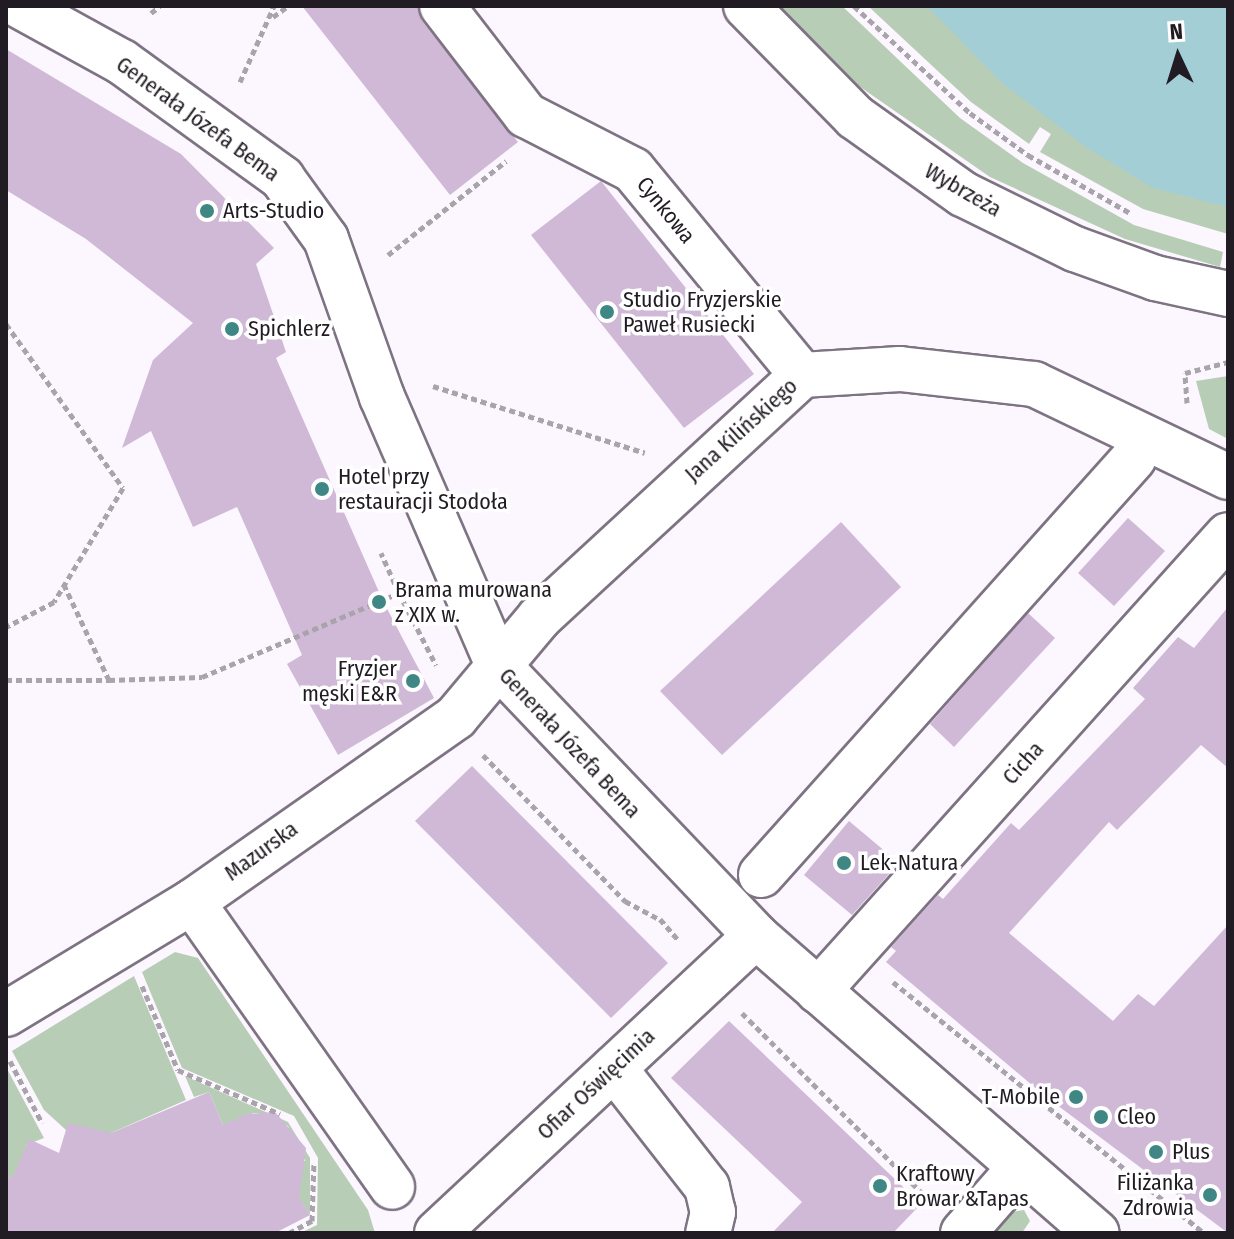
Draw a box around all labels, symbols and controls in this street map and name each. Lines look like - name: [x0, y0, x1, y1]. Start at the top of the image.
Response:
- north arrow: [1138, 16, 1218, 96]
- text: N: [1169, 18, 1184, 45]
- street label: Generała Józefa Bema: [111, 51, 285, 187]
- street label: Wybrzeża: [920, 158, 1006, 222]
- street label: Cynkowa: [631, 171, 701, 249]
- place label: Arts-Studio: [223, 198, 324, 224]
- marker: Arts-Studio: [198, 202, 216, 220]
- place label: Studio Fryzjerskie Paweł Rusiecki: [623, 286, 782, 338]
- marker: Studio Fryzjerskie Paweł Rusiecki: [598, 303, 616, 321]
- place label: Spichlerz: [248, 316, 330, 342]
- marker: Spichlerz: [223, 320, 241, 338]
- street label: Jana Kilińskiego: [679, 373, 803, 487]
- place label: Hotel przy restauracji Stodoła: [338, 463, 508, 514]
- marker: Hotel przy restauracji Stodoła: [313, 480, 331, 498]
- place label: Brama murowana z XIX w.: [395, 576, 552, 628]
- marker: Brama murowana z XIX w.: [370, 593, 388, 611]
- place label: Fryzjer męski E&R: [302, 655, 397, 706]
- street label: Generała Józefa Bema: [494, 663, 646, 823]
- marker: Fryzjer męski E&R: [404, 672, 422, 690]
- street label: Cicha: [997, 736, 1049, 790]
- street label: Mazurska: [219, 816, 303, 886]
- place label: Lek-Natura: [860, 850, 958, 876]
- marker: Lek-Natura: [835, 854, 853, 872]
- street label: Ofiar Oświęcimia: [532, 1023, 660, 1145]
- place label: T-Mobile: [982, 1084, 1060, 1110]
- marker: T-Mobile: [1067, 1088, 1085, 1106]
- place label: Cleo: [1117, 1104, 1156, 1130]
- marker: Cleo: [1092, 1108, 1110, 1126]
- place label: Plus: [1172, 1139, 1210, 1165]
- marker: Plus: [1147, 1143, 1165, 1161]
- place label: Kraftowy Browar &Tapas: [896, 1160, 1029, 1212]
- place label: Filiżanka Zdrowia: [1117, 1169, 1194, 1220]
- marker: Kraftowy Browar &Tapas: [871, 1177, 889, 1195]
- marker: Filiżanka Zdrowia: [1201, 1186, 1219, 1204]

